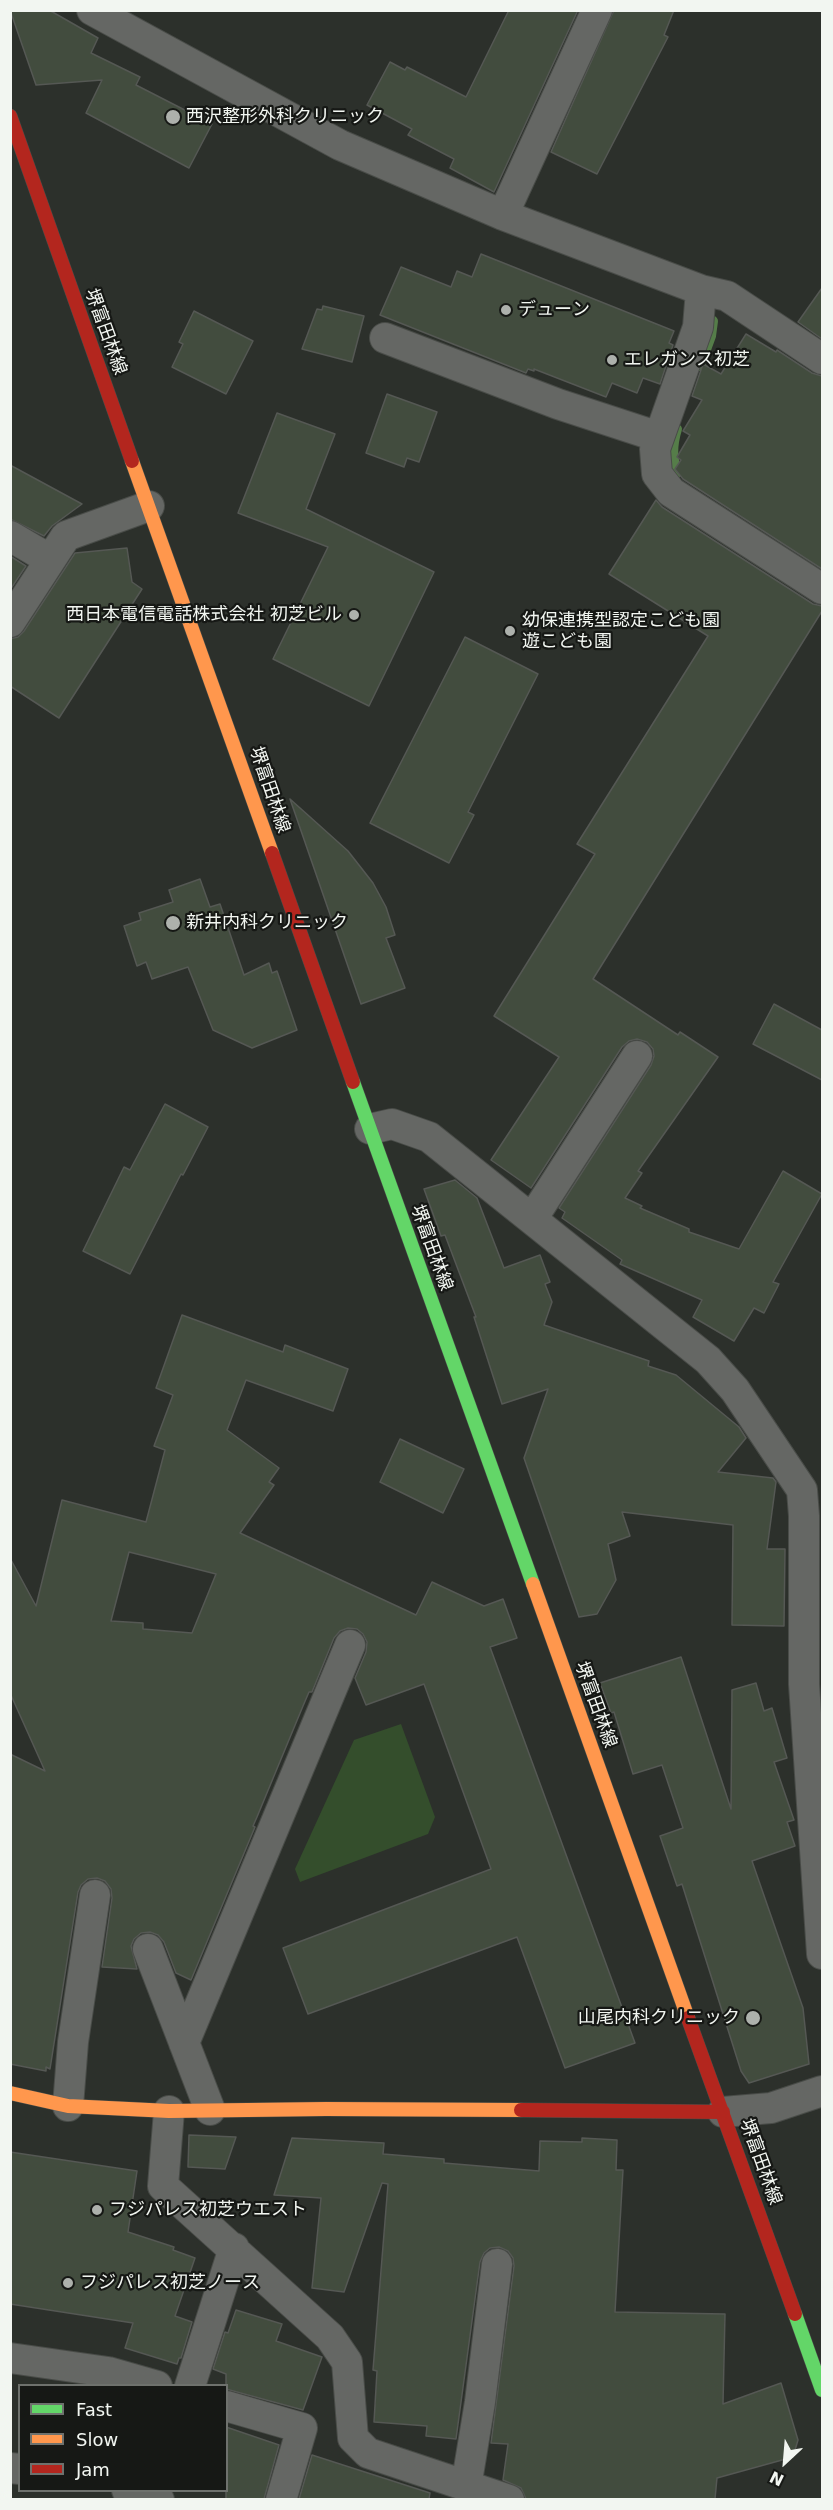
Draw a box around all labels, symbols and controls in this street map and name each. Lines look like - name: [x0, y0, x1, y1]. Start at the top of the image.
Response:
- place label: 西沢整形外科クリニック: [186, 106, 384, 128]
- marker: 西沢整形外科クリニック: [164, 108, 182, 126]
- street label: 堺富田林線: [79, 286, 131, 378]
- place label: デューン: [518, 299, 590, 321]
- marker: デューン: [499, 303, 513, 317]
- place label: エレガンス初芝: [624, 349, 750, 371]
- marker: エレガンス初芝: [605, 353, 619, 367]
- place label: 西日本電信電話株式会社 初芝ビル: [66, 604, 342, 626]
- marker: 西日本電信電話株式会社 初芝ビル: [347, 608, 361, 622]
- place label: 幼保連携型認定こども園 遊こども園: [522, 610, 720, 652]
- marker: 幼保連携型認定こども園 遊こども園: [503, 624, 517, 638]
- street label: 堺富田林線: [244, 744, 294, 836]
- place label: 新井内科クリニック: [186, 912, 348, 934]
- marker: 新井内科クリニック: [164, 914, 182, 932]
- street label: 堺富田林線: [405, 1202, 457, 1294]
- street label: 堺富田林線: [569, 1659, 621, 1751]
- place label: 山尾内科クリニック: [578, 2007, 740, 2029]
- marker: 山尾内科クリニック: [744, 2009, 762, 2027]
- street label: 堺富田林線: [734, 2116, 786, 2208]
- place label: フジパレス初芝ウエスト: [109, 2199, 307, 2221]
- marker: フジパレス初芝ウエスト: [90, 2203, 104, 2217]
- place label: フジパレス初芝ノース: [80, 2272, 260, 2294]
- marker: フジパレス初芝ノース: [61, 2276, 75, 2290]
- legend: [18, 2384, 228, 2492]
- text: Fast: [76, 2399, 112, 2420]
- text: Slow: [76, 2429, 118, 2450]
- north arrow: [755, 2432, 815, 2492]
- text: Jam: [76, 2459, 110, 2480]
- text: N: [767, 2467, 787, 2490]

